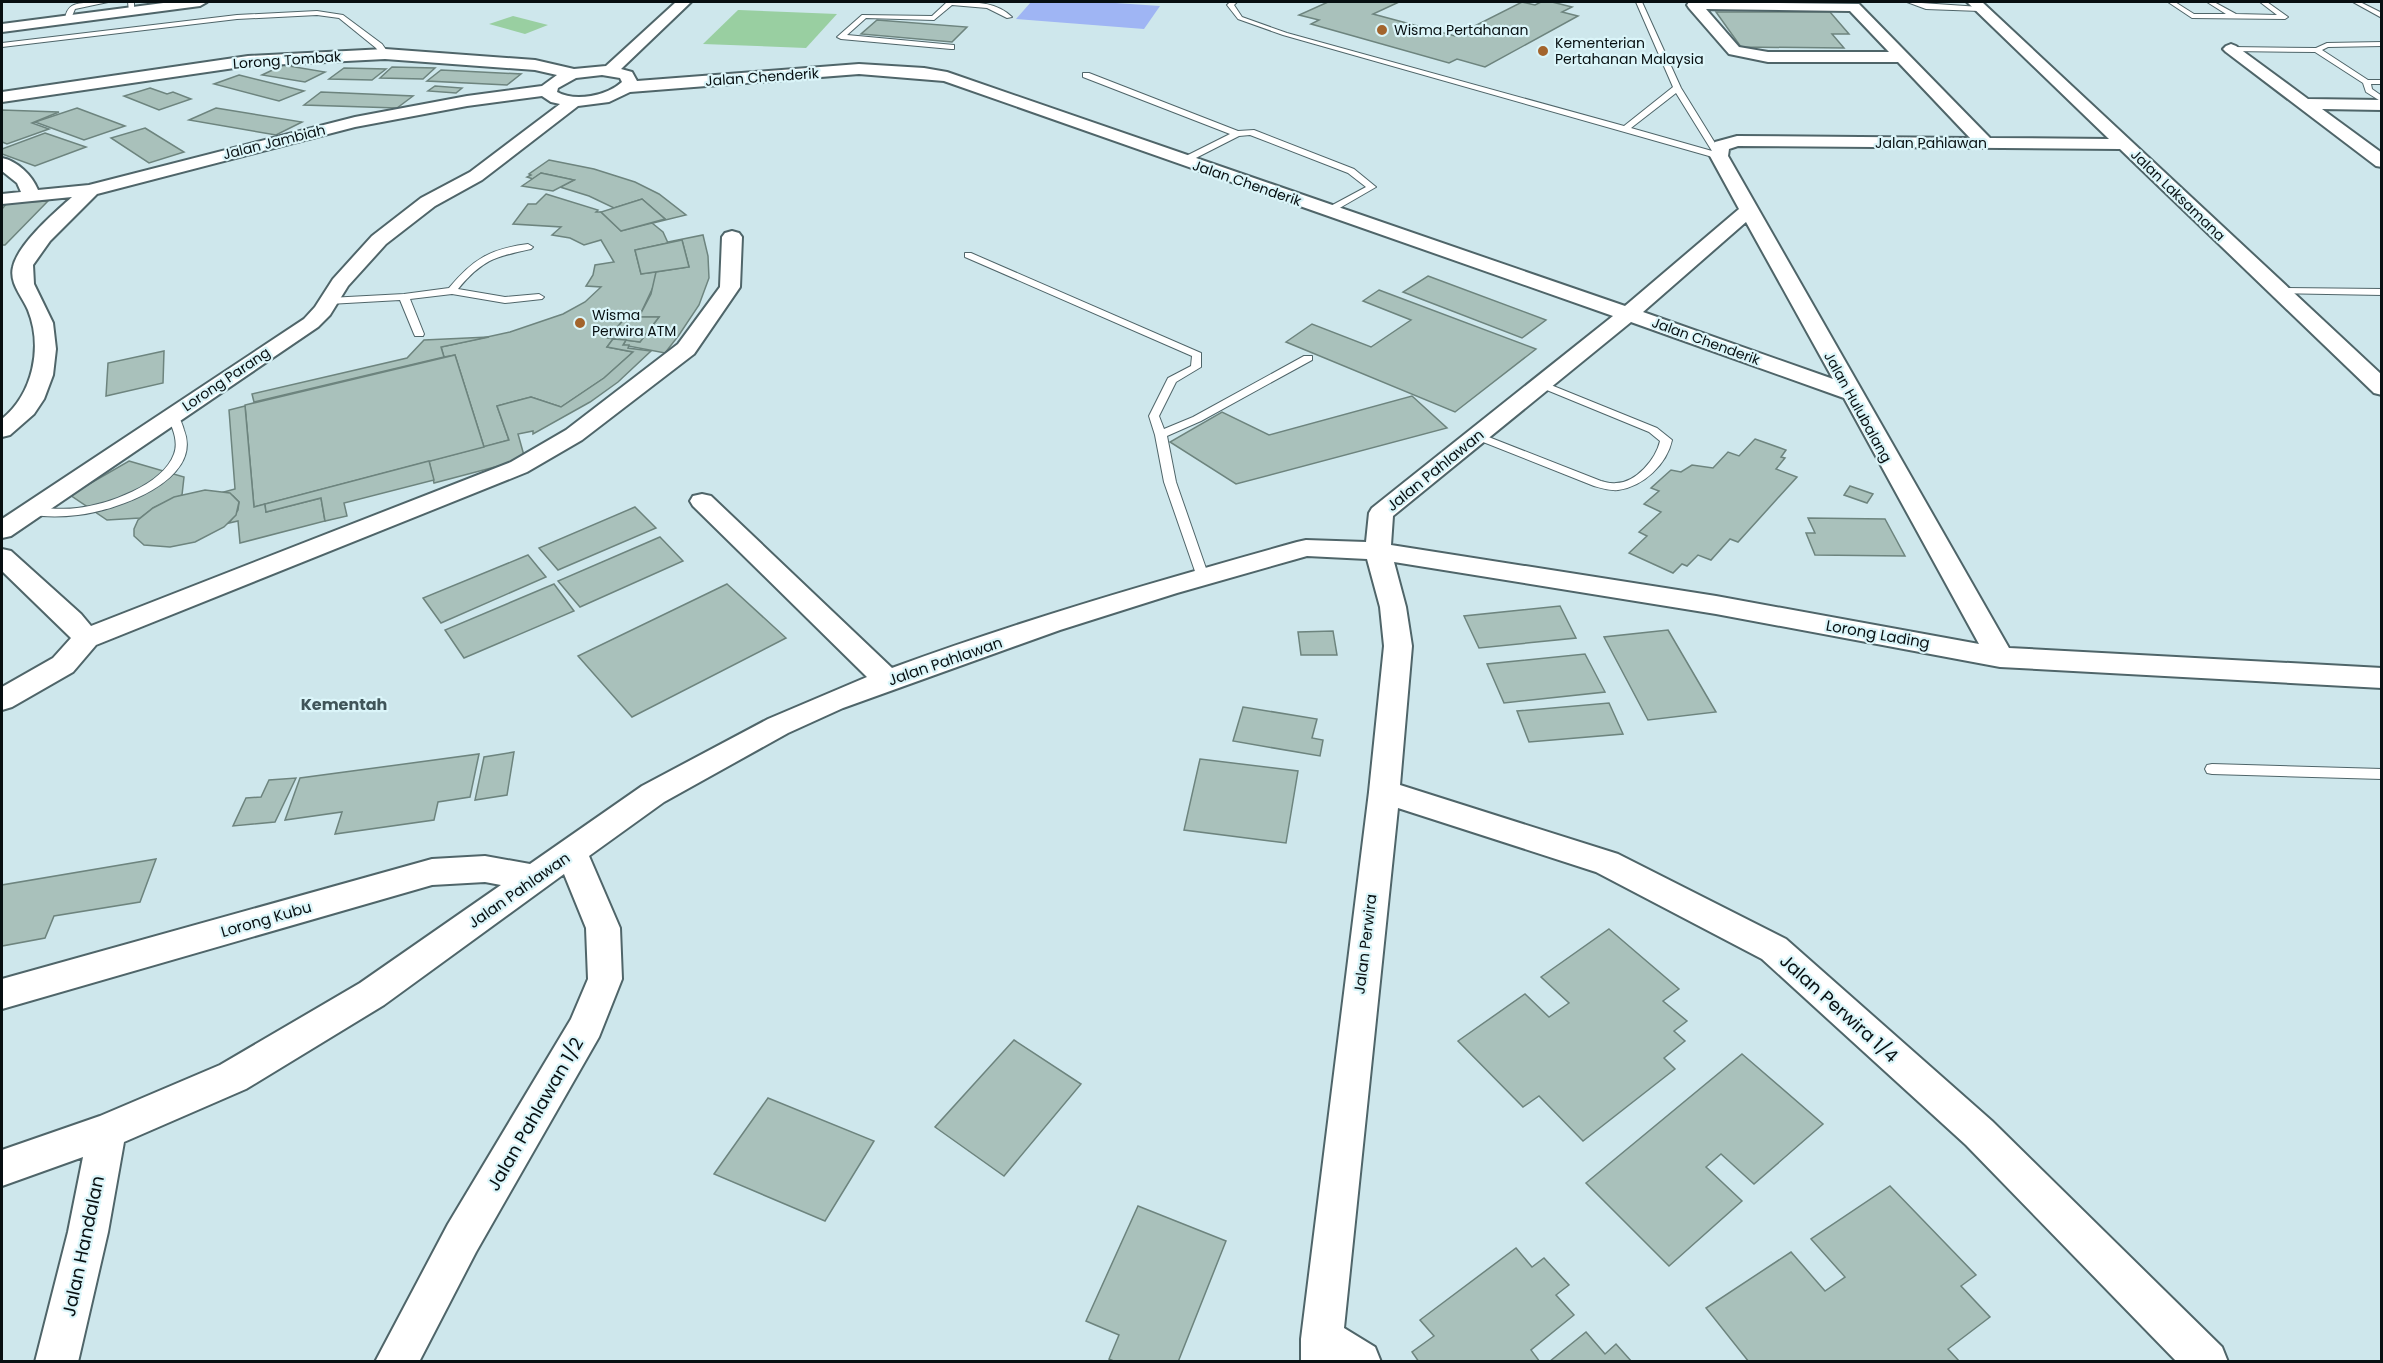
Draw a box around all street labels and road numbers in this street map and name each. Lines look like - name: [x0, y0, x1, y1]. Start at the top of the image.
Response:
- street label: Lorong Tombak: [232, 46, 343, 74]
- street label: Jalan Chenderik: [704, 63, 820, 91]
- street label: Jalan Jambiah: [221, 120, 327, 164]
- street label: Jalan Pahlawan: [1875, 133, 1987, 153]
- street label: Jalan Laksamana: [2126, 145, 2230, 245]
- street label: Jalan Chenderik: [1190, 155, 1305, 211]
- street label: Jalan Chenderik: [1649, 312, 1764, 370]
- street label: Lorong Parang: [178, 342, 274, 416]
- street label: Jalan Hulubalang: [1819, 348, 1897, 466]
- street label: Jalan Pahlawan: [1382, 424, 1488, 516]
- street label: Lorong Lading: [1824, 615, 1932, 653]
- street label: Jalan Pahlawan: [885, 632, 1005, 690]
- street label: Jalan Pahlawan: [464, 847, 574, 933]
- street label: Jalan Perwira: [1348, 893, 1382, 995]
- street label: Lorong Kubu: [218, 896, 314, 942]
- street label: Jalan Perwira 1/4: [1774, 948, 1904, 1068]
- street label: Jalan Pahlawan 1/2: [481, 1033, 589, 1195]
- street label: Jalan Handalan: [56, 1173, 110, 1319]

